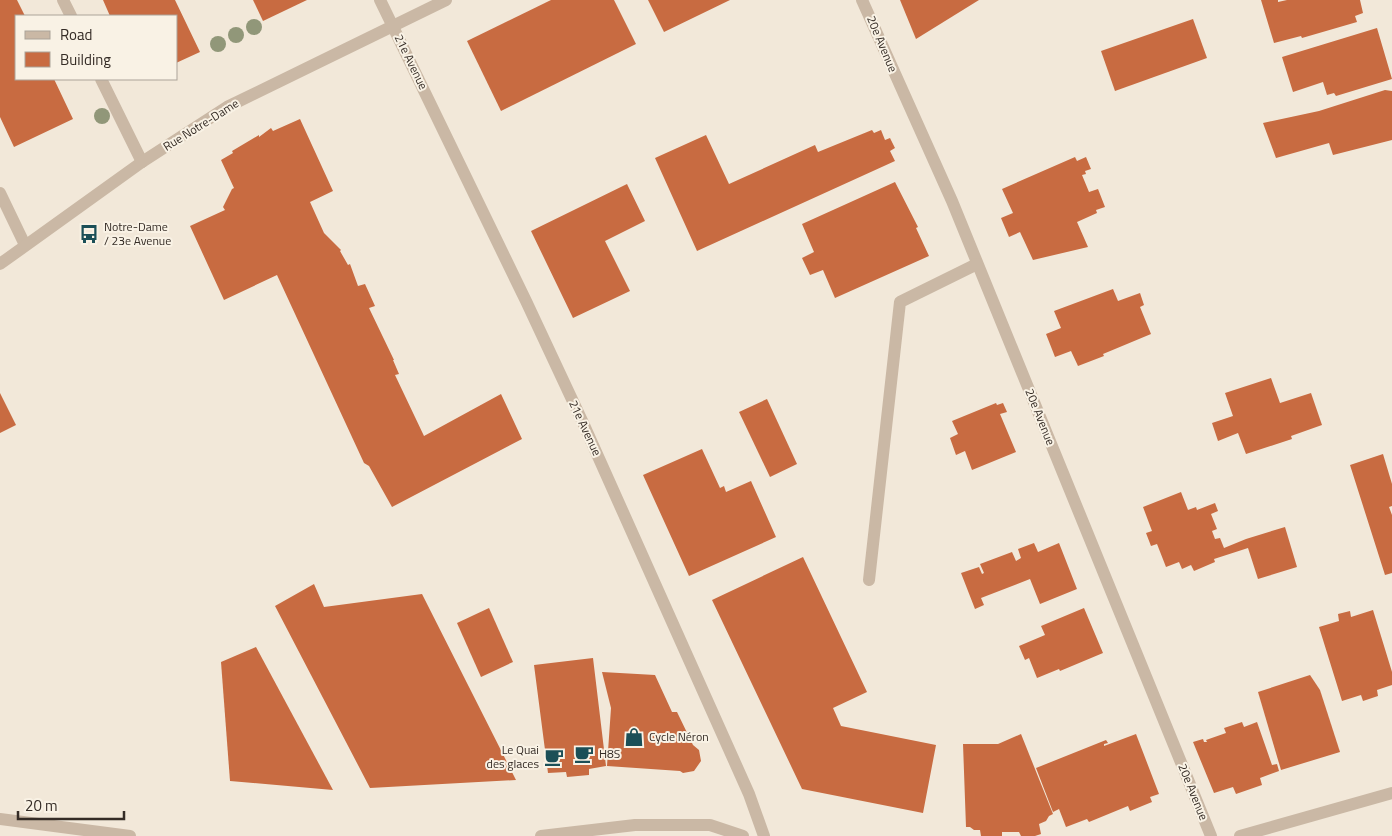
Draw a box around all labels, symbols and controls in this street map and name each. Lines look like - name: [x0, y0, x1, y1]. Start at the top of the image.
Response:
- street label: 20e Avenue: [862, 13, 903, 75]
- legend: [15, 15, 178, 80]
- text: Road: [60, 23, 92, 46]
- street label: 21e Avenue: [390, 31, 433, 93]
- text: Building: [60, 48, 111, 71]
- street label: Rue Notre-Dame: [159, 94, 242, 155]
- place label: Notre-Dame / 23e Avenue: [104, 217, 171, 250]
- bus stop icon: Notre-Dame / 23e Avenue: [78, 223, 100, 245]
- street label: 20e Avenue: [1020, 386, 1060, 448]
- street label: 21e Avenue: [564, 397, 607, 459]
- shop icon: Cycle Néron: [623, 726, 645, 748]
- place label: Cycle Néron: [649, 727, 709, 746]
- place label: Le Quai des glaces: [487, 740, 539, 773]
- cafe icon: H8S: [573, 743, 595, 765]
- place label: H8S: [599, 744, 620, 763]
- cafe icon: Le Quai des glaces: [543, 746, 565, 768]
- street label: 20e Avenue: [1173, 761, 1213, 823]
- scale bar: [18, 788, 124, 820]
- text: 20 m: [25, 794, 58, 817]

